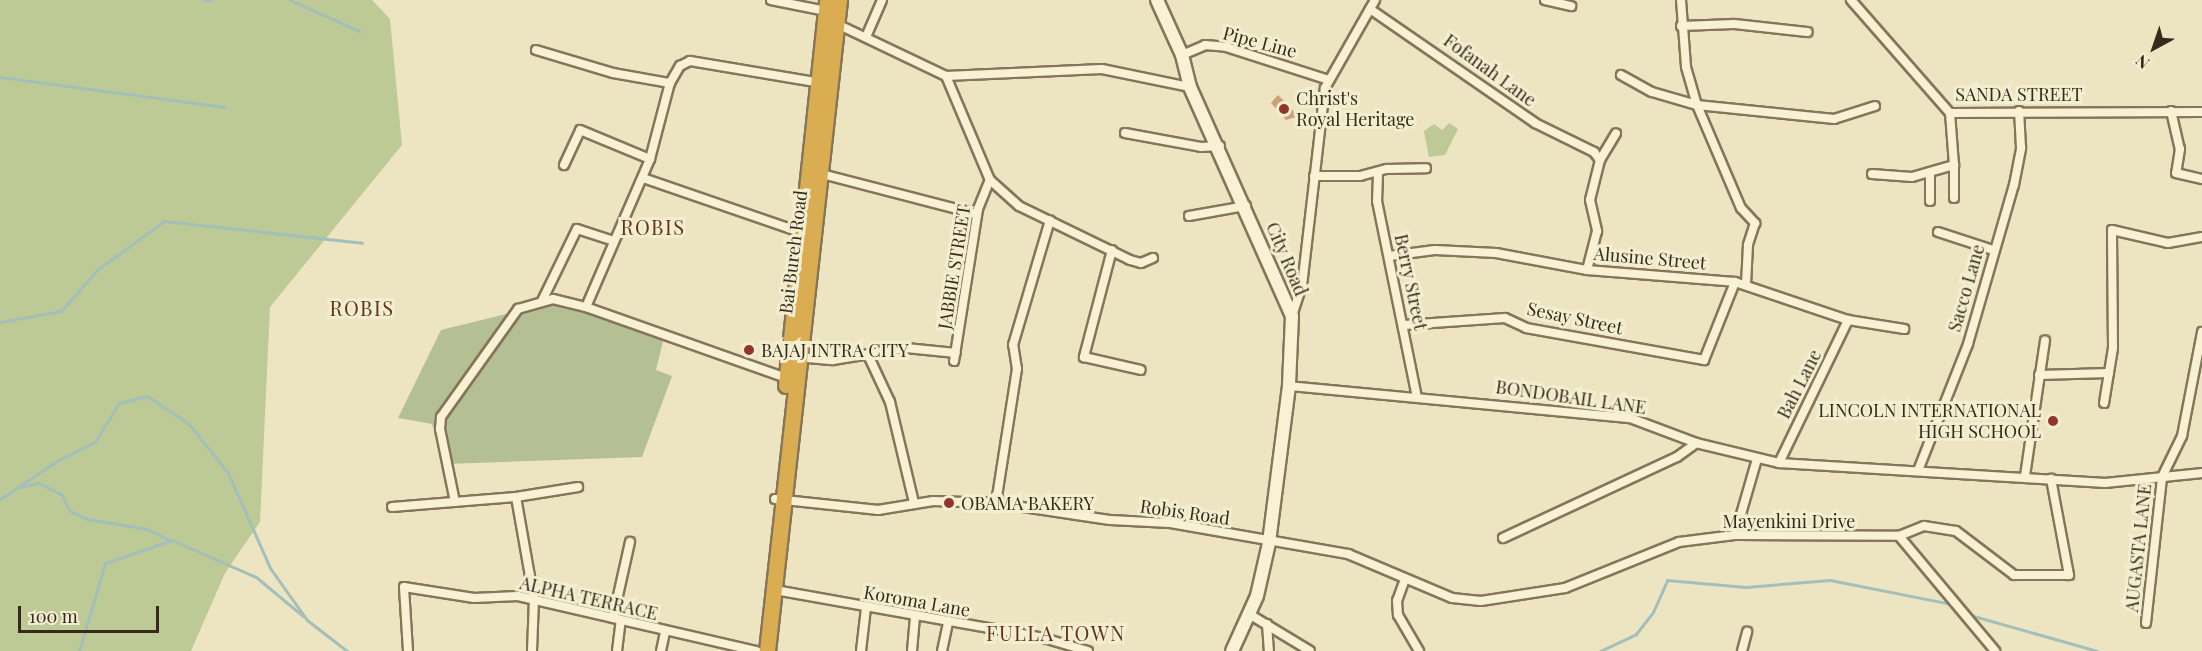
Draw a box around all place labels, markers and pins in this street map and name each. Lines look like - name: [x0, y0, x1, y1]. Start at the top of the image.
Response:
- place label: Christ's Royal Heritage: [1296, 88, 1414, 130]
- marker: Christ's Royal Heritage: [1277, 102, 1291, 116]
- place label: BAJAJ INTRA CITY: [761, 339, 909, 361]
- marker: BAJAJ INTRA CITY: [742, 343, 756, 357]
- place label: LINCOLN INTERNATIONAL HIGH SCHOOL: [1818, 400, 2041, 442]
- marker: LINCOLN INTERNATIONAL HIGH SCHOOL: [2046, 414, 2060, 428]
- place label: OBAMA BAKERY: [961, 492, 1094, 514]
- marker: OBAMA BAKERY: [942, 496, 956, 510]

